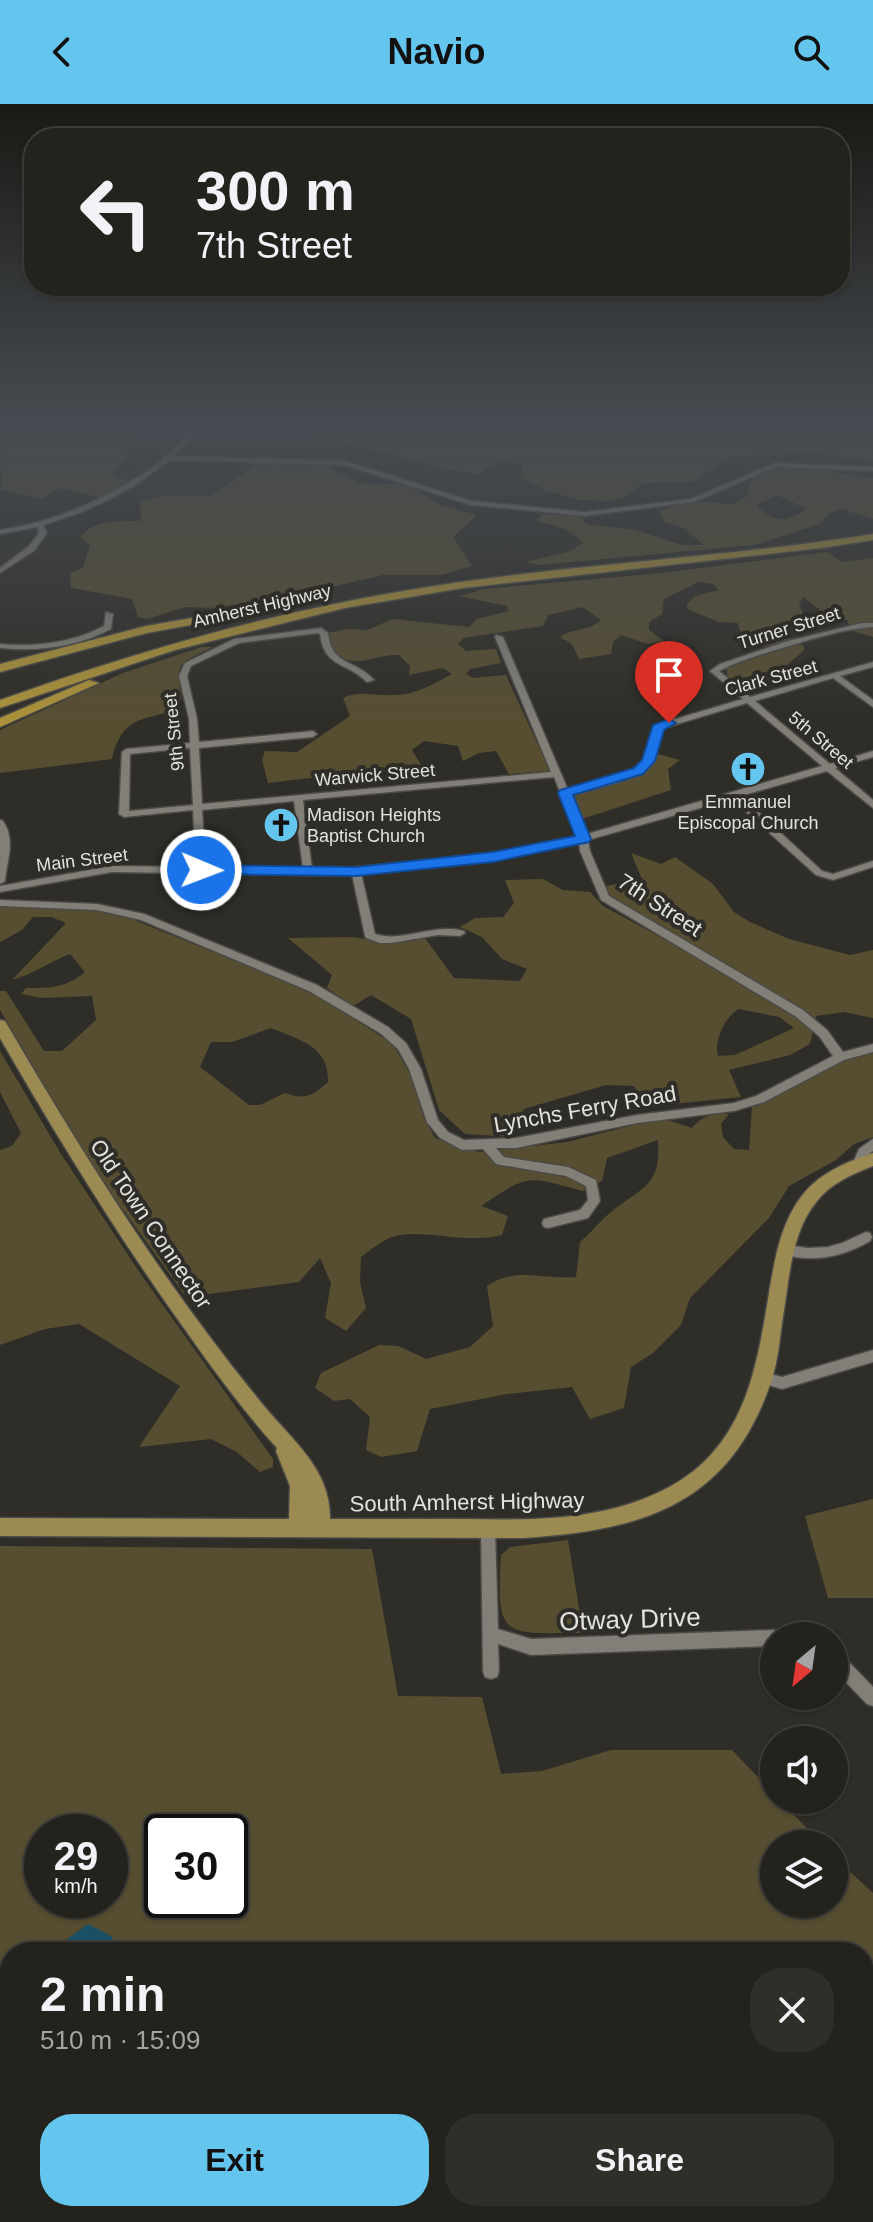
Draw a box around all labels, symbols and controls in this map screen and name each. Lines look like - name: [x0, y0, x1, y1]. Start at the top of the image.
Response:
- icon: back: [40, 30, 84, 74]
- icon: search: [789, 30, 833, 74]
- text: Navio: [387, 31, 486, 72]
- text: 300 m: [196, 159, 355, 222]
- icon: left: [64, 160, 168, 264]
- text: 7th Street: [196, 225, 352, 266]
- street label: Amherst Highway: [191, 580, 333, 632]
- street label: Turner Street: [736, 603, 842, 653]
- pin: [635, 641, 703, 723]
- icon: arrive: [647, 653, 691, 697]
- street label: Clark Street: [723, 656, 819, 700]
- street label: 9th Street: [160, 692, 188, 772]
- street label: 5th Street: [785, 707, 857, 773]
- church icon: Emmanuel Episcopal Church: [729, 750, 767, 788]
- street label: Warwick Street: [314, 760, 436, 790]
- place label: Emmanuel Episcopal Church: [677, 792, 819, 833]
- place label: Madison Heights Baptist Church: [307, 805, 441, 846]
- church icon: Madison Heights Baptist Church: [262, 806, 300, 844]
- position arrow: [159, 828, 243, 912]
- street label: Main Street: [35, 844, 129, 876]
- street label: 7th Street: [613, 869, 707, 941]
- street label: Lynchs Ferry Road: [492, 1081, 678, 1137]
- street label: Old Town Connector: [85, 1135, 217, 1313]
- street label: South Amherst Highway: [349, 1487, 585, 1517]
- street label: Otway Drive: [559, 1602, 701, 1636]
- north arrow: [760, 1622, 848, 1710]
- map controls: [760, 1622, 848, 1918]
- button: sound: [760, 1726, 848, 1814]
- speed limit sign: 30: [144, 1814, 248, 1918]
- button: layers: [760, 1830, 848, 1918]
- text: 29: [54, 1834, 98, 1878]
- text: km/h: [54, 1875, 98, 1897]
- text: 2 min: [40, 1968, 165, 2021]
- button: close: [750, 1968, 834, 2052]
- text: 510 m · 15:09: [40, 2025, 200, 2055]
- button: Exit: [40, 2114, 429, 2206]
- button: Share: [445, 2114, 834, 2206]

